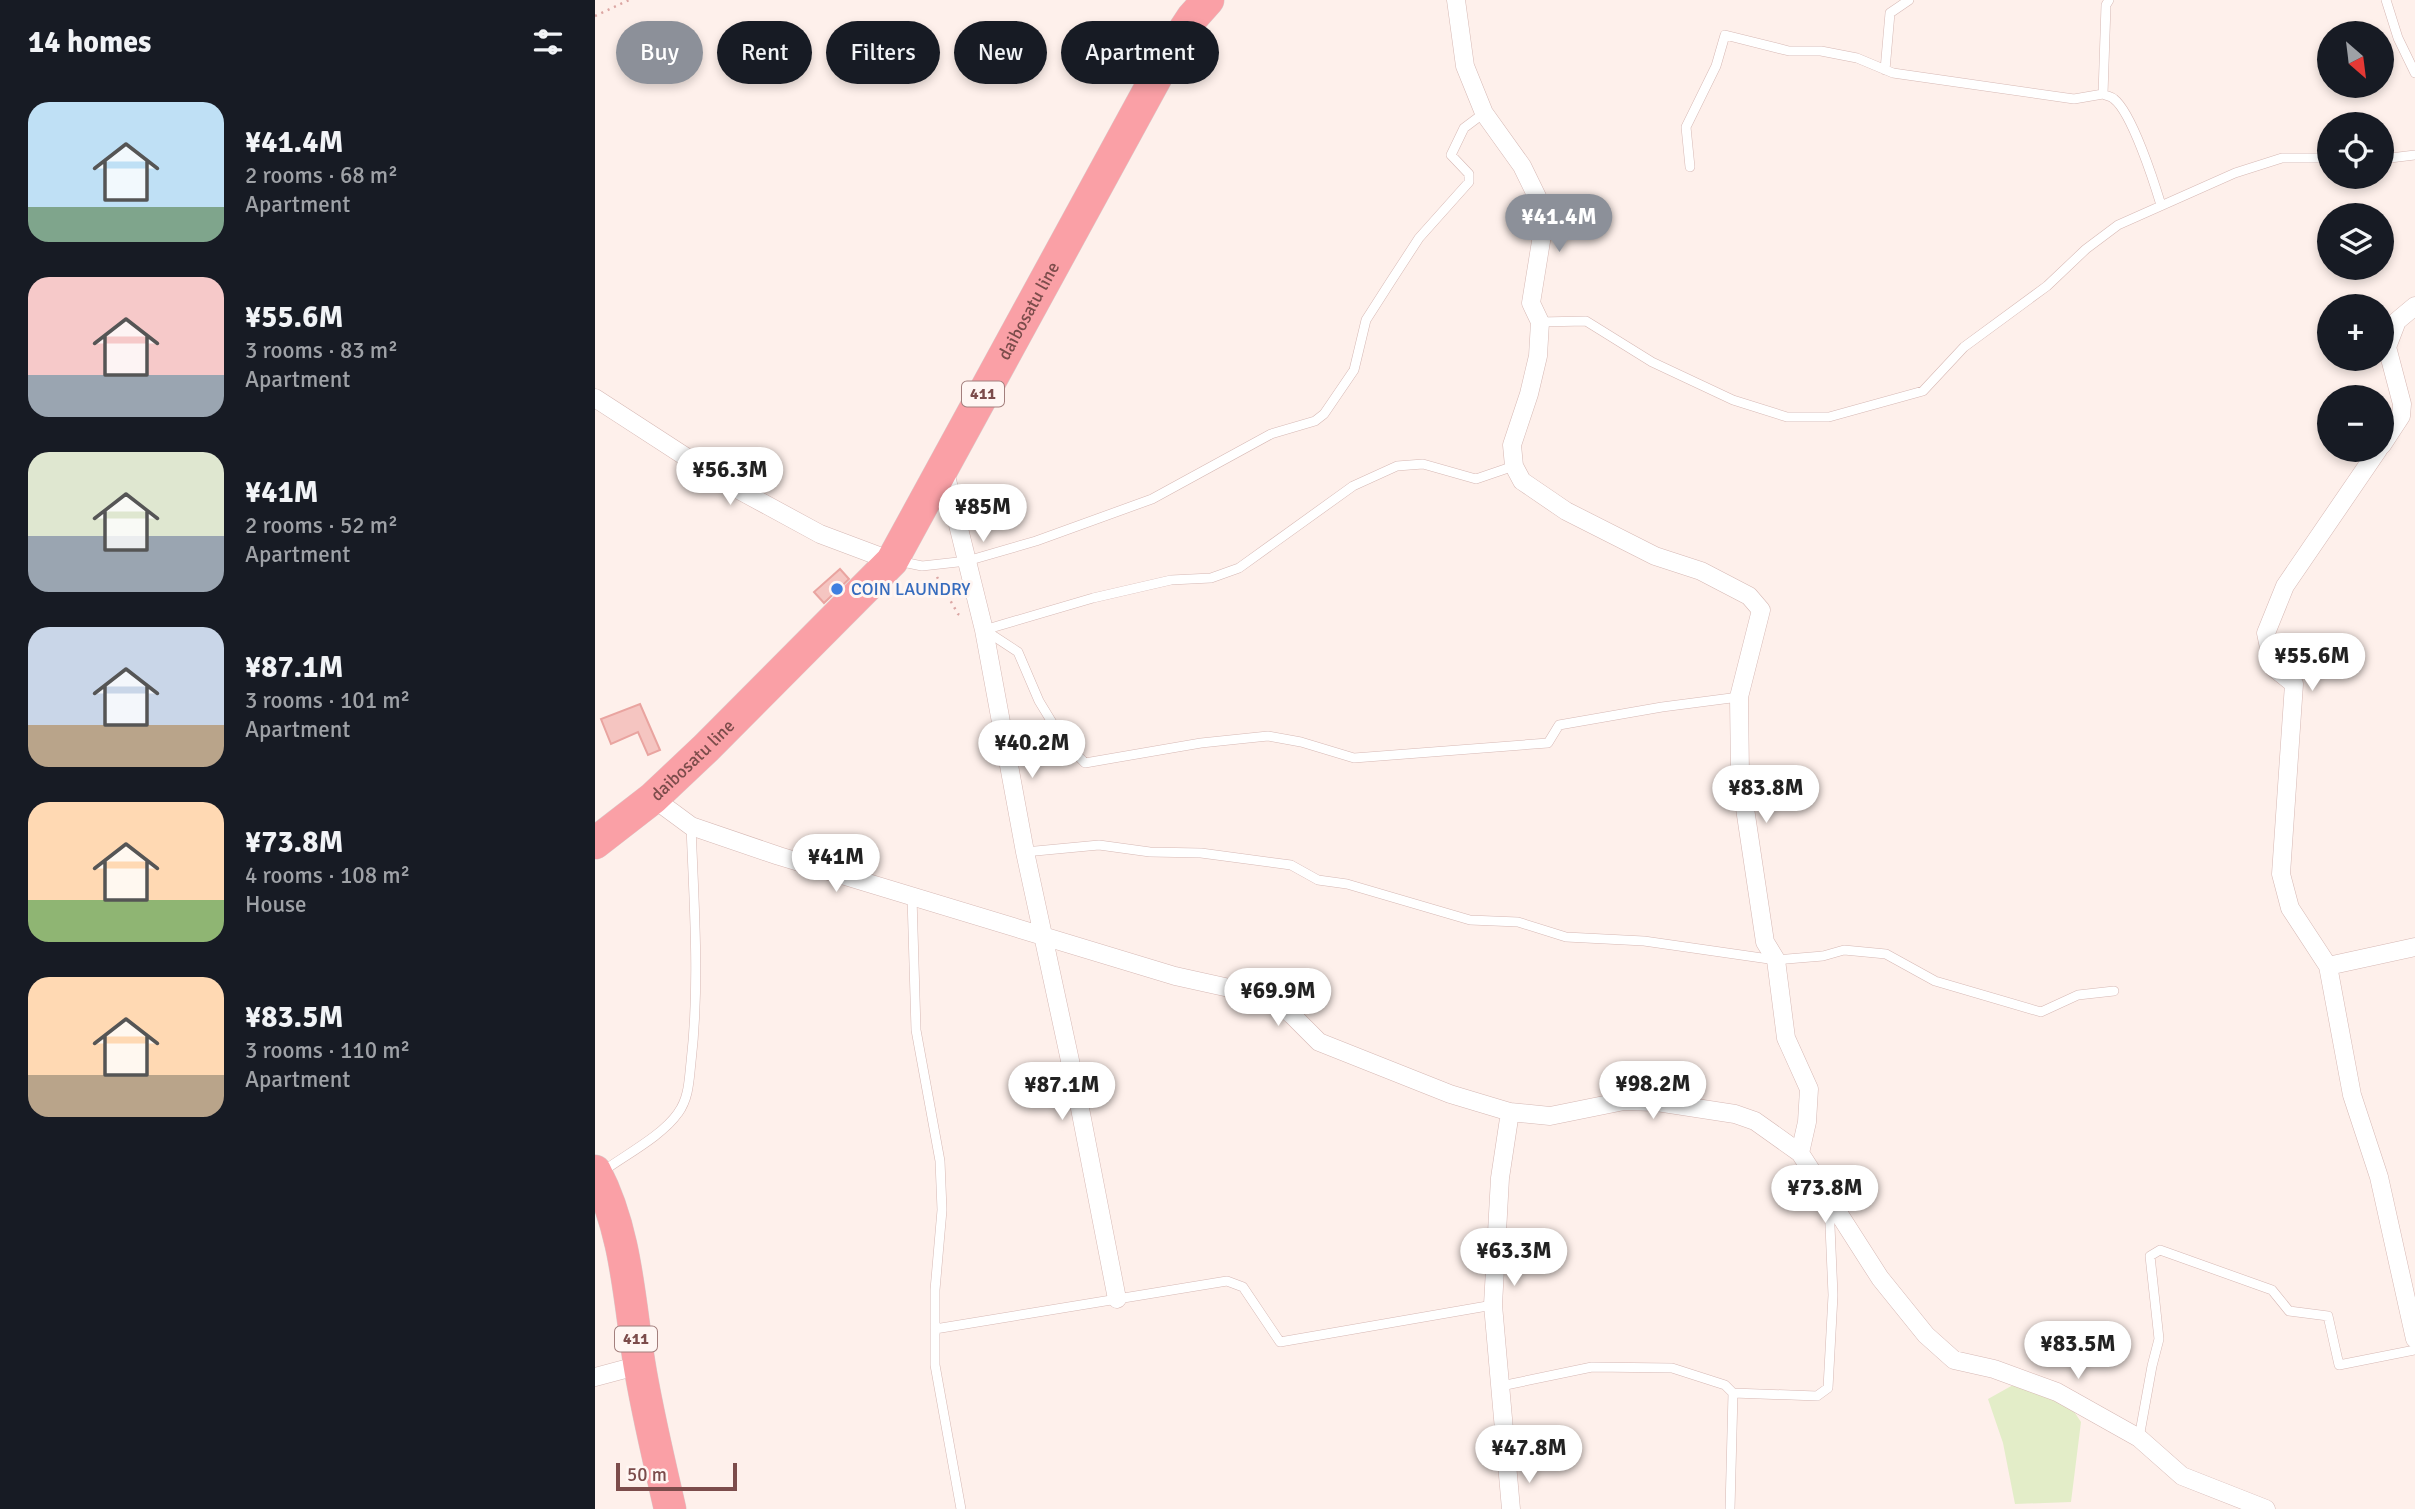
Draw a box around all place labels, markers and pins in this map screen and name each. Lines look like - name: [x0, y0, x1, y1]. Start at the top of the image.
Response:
- pin: ¥41.4M: [1502, 194, 1616, 254]
- pin: ¥56.3M: [673, 448, 787, 507]
- pin: ¥85M: [942, 484, 1024, 544]
- place label: COIN LAUNDRY: [851, 578, 970, 600]
- marker: COIN LAUNDRY: [829, 581, 845, 597]
- pin: ¥55.6M: [2255, 634, 2369, 693]
- pin: ¥40.2M: [975, 720, 1089, 780]
- pin: ¥83.8M: [1709, 766, 1823, 825]
- pin: ¥41M: [795, 834, 877, 894]
- pin: ¥69.9M: [1221, 968, 1335, 1028]
- pin: ¥87.1M: [1005, 1062, 1119, 1122]
- pin: ¥98.2M: [1596, 1062, 1710, 1121]
- pin: ¥73.8M: [1768, 1166, 1882, 1225]
- pin: ¥63.3M: [1457, 1228, 1571, 1288]
- pin: ¥83.5M: [2021, 1322, 2135, 1381]
- pin: ¥47.8M: [1472, 1426, 1586, 1485]

